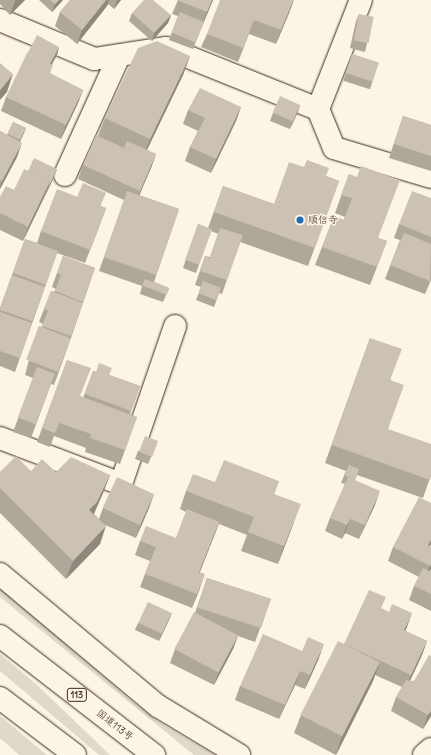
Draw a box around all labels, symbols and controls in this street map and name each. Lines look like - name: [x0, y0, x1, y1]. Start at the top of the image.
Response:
- place label: 順信寺: [308, 214, 338, 226]
- marker: 順信寺: [295, 215, 305, 225]
- road number: 113: [66, 688, 88, 702]
- street label: 国道113号: [94, 707, 136, 743]

